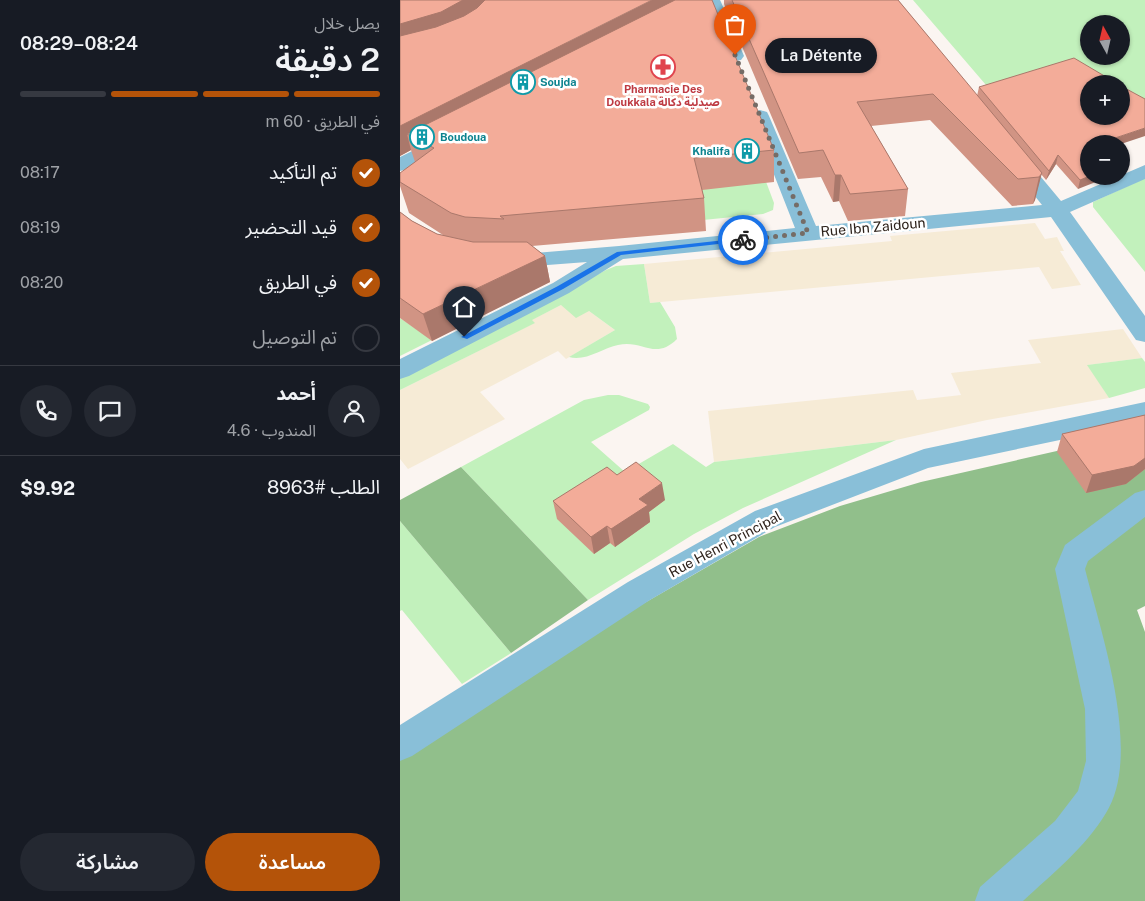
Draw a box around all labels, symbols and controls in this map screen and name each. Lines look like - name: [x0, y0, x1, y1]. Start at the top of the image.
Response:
- pin: [714, 4, 756, 55]
- icon: bag: [721, 11, 749, 39]
- text: يصل خلال: [314, 14, 380, 33]
- north arrow: [1080, 15, 1130, 65]
- map controls: [1080, 15, 1130, 185]
- text: 08:24–08:29: [20, 32, 138, 54]
- callout: La Détente: [765, 38, 878, 72]
- text: 2 دقيقة: [275, 41, 380, 78]
- text: La Détente: [780, 46, 862, 65]
- pharmacy icon: Pharmacie Des Doukkala صيدلية دكالة: [650, 54, 676, 80]
- building icon: Soujda: [510, 69, 536, 95]
- button: +: [1080, 75, 1130, 125]
- place label: Soujda: [540, 76, 577, 88]
- place label: Pharmacie Des Doukkala صيدلية دكالة: [606, 83, 720, 109]
- text: في الطريق · 60 m: [266, 112, 380, 131]
- building icon: Boudoua: [409, 124, 435, 150]
- place label: Boudoua: [440, 131, 486, 143]
- button: −: [1080, 135, 1130, 185]
- building icon: Khalifa: [734, 138, 760, 164]
- place label: Khalifa: [692, 145, 730, 157]
- icon: check: [352, 159, 380, 187]
- text: تم التأكيد: [269, 161, 337, 183]
- text: 08:17: [20, 163, 60, 182]
- icon: check: [352, 214, 380, 242]
- street label: Rue Ibn Zaidoun: [820, 214, 926, 240]
- courier: [718, 215, 768, 265]
- text: قيد التحضير: [245, 216, 337, 238]
- text: 08:19: [20, 218, 60, 237]
- icon: bike: [729, 226, 757, 254]
- icon: check: [352, 269, 380, 297]
- text: في الطريق: [259, 271, 337, 293]
- text: 08:20: [20, 273, 63, 292]
- pin: [443, 286, 485, 337]
- icon: home: [450, 293, 478, 321]
- text: تم التوصيل: [252, 326, 337, 348]
- text: أحمد: [276, 382, 316, 404]
- button: phone: [20, 385, 72, 437]
- button: chat: [84, 385, 136, 437]
- button: person: [328, 385, 380, 437]
- text: المندوب · 4.6: [227, 421, 316, 440]
- text: الطلب #8963: [267, 476, 380, 498]
- text: $9.92: [20, 477, 75, 499]
- street label: Rue Henri Principal: [666, 508, 784, 580]
- button: مشاركة: [20, 833, 195, 891]
- button: مساعدة: [205, 833, 380, 891]

